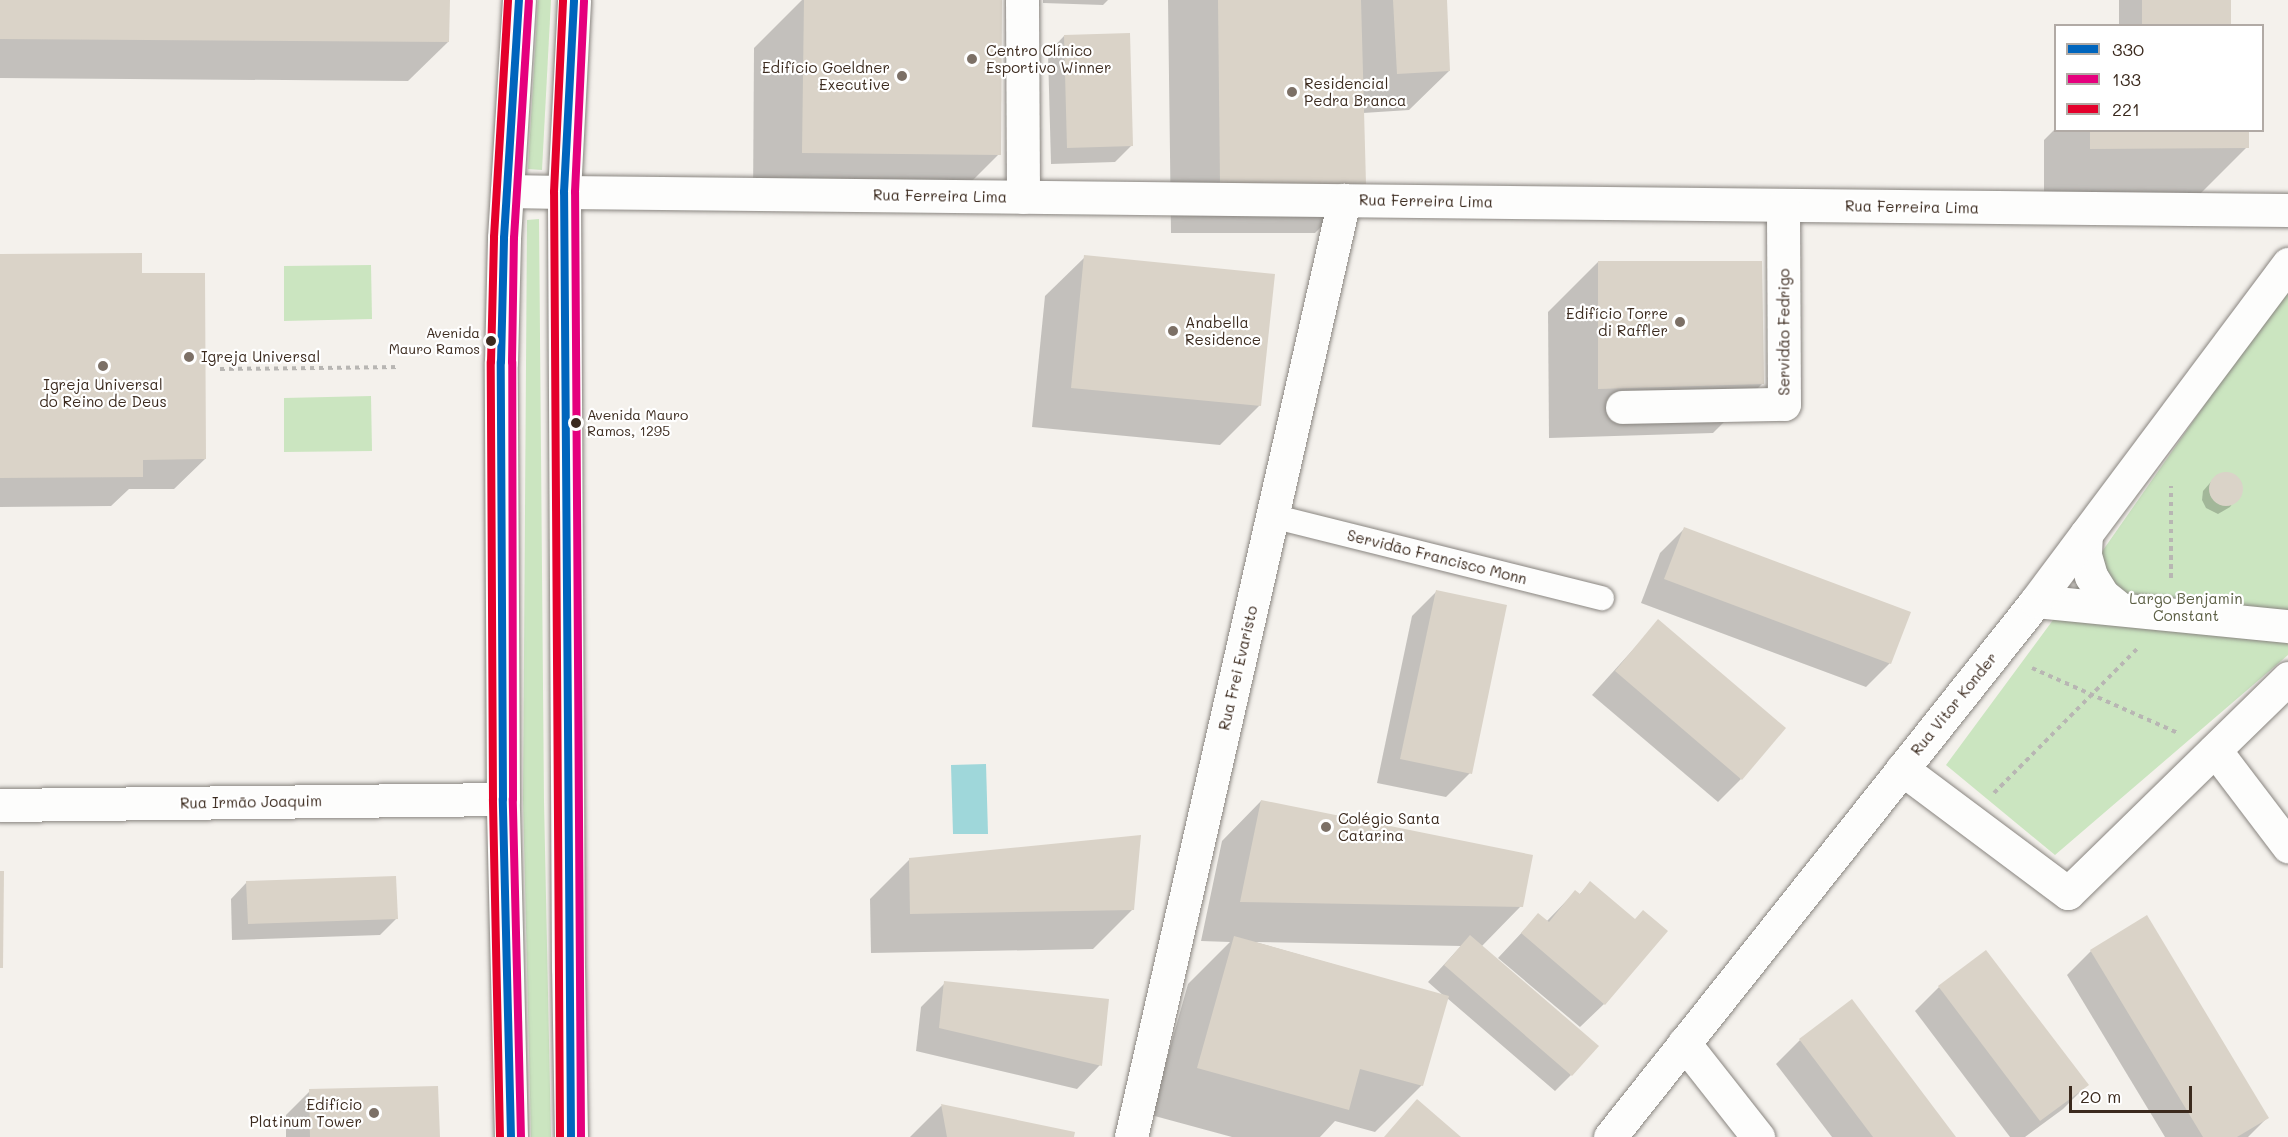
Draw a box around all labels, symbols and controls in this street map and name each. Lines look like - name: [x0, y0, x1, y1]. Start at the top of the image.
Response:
- legend: [2054, 24, 2264, 132]
- text: 330: [2112, 37, 2144, 61]
- place label: Centro Clínico Esportivo Winner: [986, 41, 1112, 76]
- marker: Centro Clínico Esportivo Winner: [963, 50, 981, 68]
- place label: Edifício Goeldner Executive: [762, 58, 890, 93]
- text: 133: [2112, 67, 2141, 91]
- marker: Edifício Goeldner Executive: [895, 69, 909, 83]
- place label: Residencial Pedra Branca: [1304, 74, 1406, 109]
- marker: Residencial Pedra Branca: [1285, 85, 1299, 99]
- text: 221: [2112, 97, 2140, 121]
- street label: Rua Ferreira Lima: [873, 186, 1007, 206]
- street label: Rua Ferreira Lima: [1359, 191, 1493, 211]
- street label: Rua Ferreira Lima: [1845, 197, 1979, 217]
- street label: Servidão Fedrigo: [1775, 268, 1793, 396]
- place label: Edifício Torre di Raffler: [1566, 304, 1668, 339]
- place label: Anabella Residence: [1185, 313, 1261, 348]
- marker: Edifício Torre di Raffler: [1673, 315, 1687, 329]
- marker: Anabella Residence: [1166, 324, 1180, 338]
- place label: Avenida Mauro Ramos: [389, 325, 480, 358]
- marker: Avenida Mauro Ramos: [485, 335, 497, 347]
- place label: Igreja Universal: [201, 348, 320, 366]
- marker: Igreja Universal: [182, 350, 196, 364]
- marker: Igreja Universal do Reino de Deus: [96, 359, 110, 373]
- place label: Igreja Universal do Reino de Deus: [39, 375, 167, 410]
- place label: Avenida Mauro Ramos, 1295: [587, 407, 688, 440]
- marker: Avenida Mauro Ramos, 1295: [570, 417, 582, 429]
- street label: Servidão Francisco Monn: [1345, 526, 1529, 588]
- park label: Largo Benjamin Constant: [2129, 589, 2243, 624]
- street label: Rua Frei Evaristo: [1215, 604, 1261, 732]
- street label: Rua Vitor Konder: [1907, 649, 2001, 759]
- street label: Rua Irmão Joaquim: [180, 792, 322, 812]
- place label: Colégio Santa Catarina: [1338, 809, 1440, 844]
- marker: Colégio Santa Catarina: [1319, 820, 1333, 834]
- scale bar: [2072, 1074, 2195, 1112]
- text: 20 m: [2080, 1084, 2121, 1108]
- place label: Edifício Platinum Tower: [250, 1095, 362, 1130]
- marker: Edifício Platinum Tower: [367, 1106, 381, 1120]

